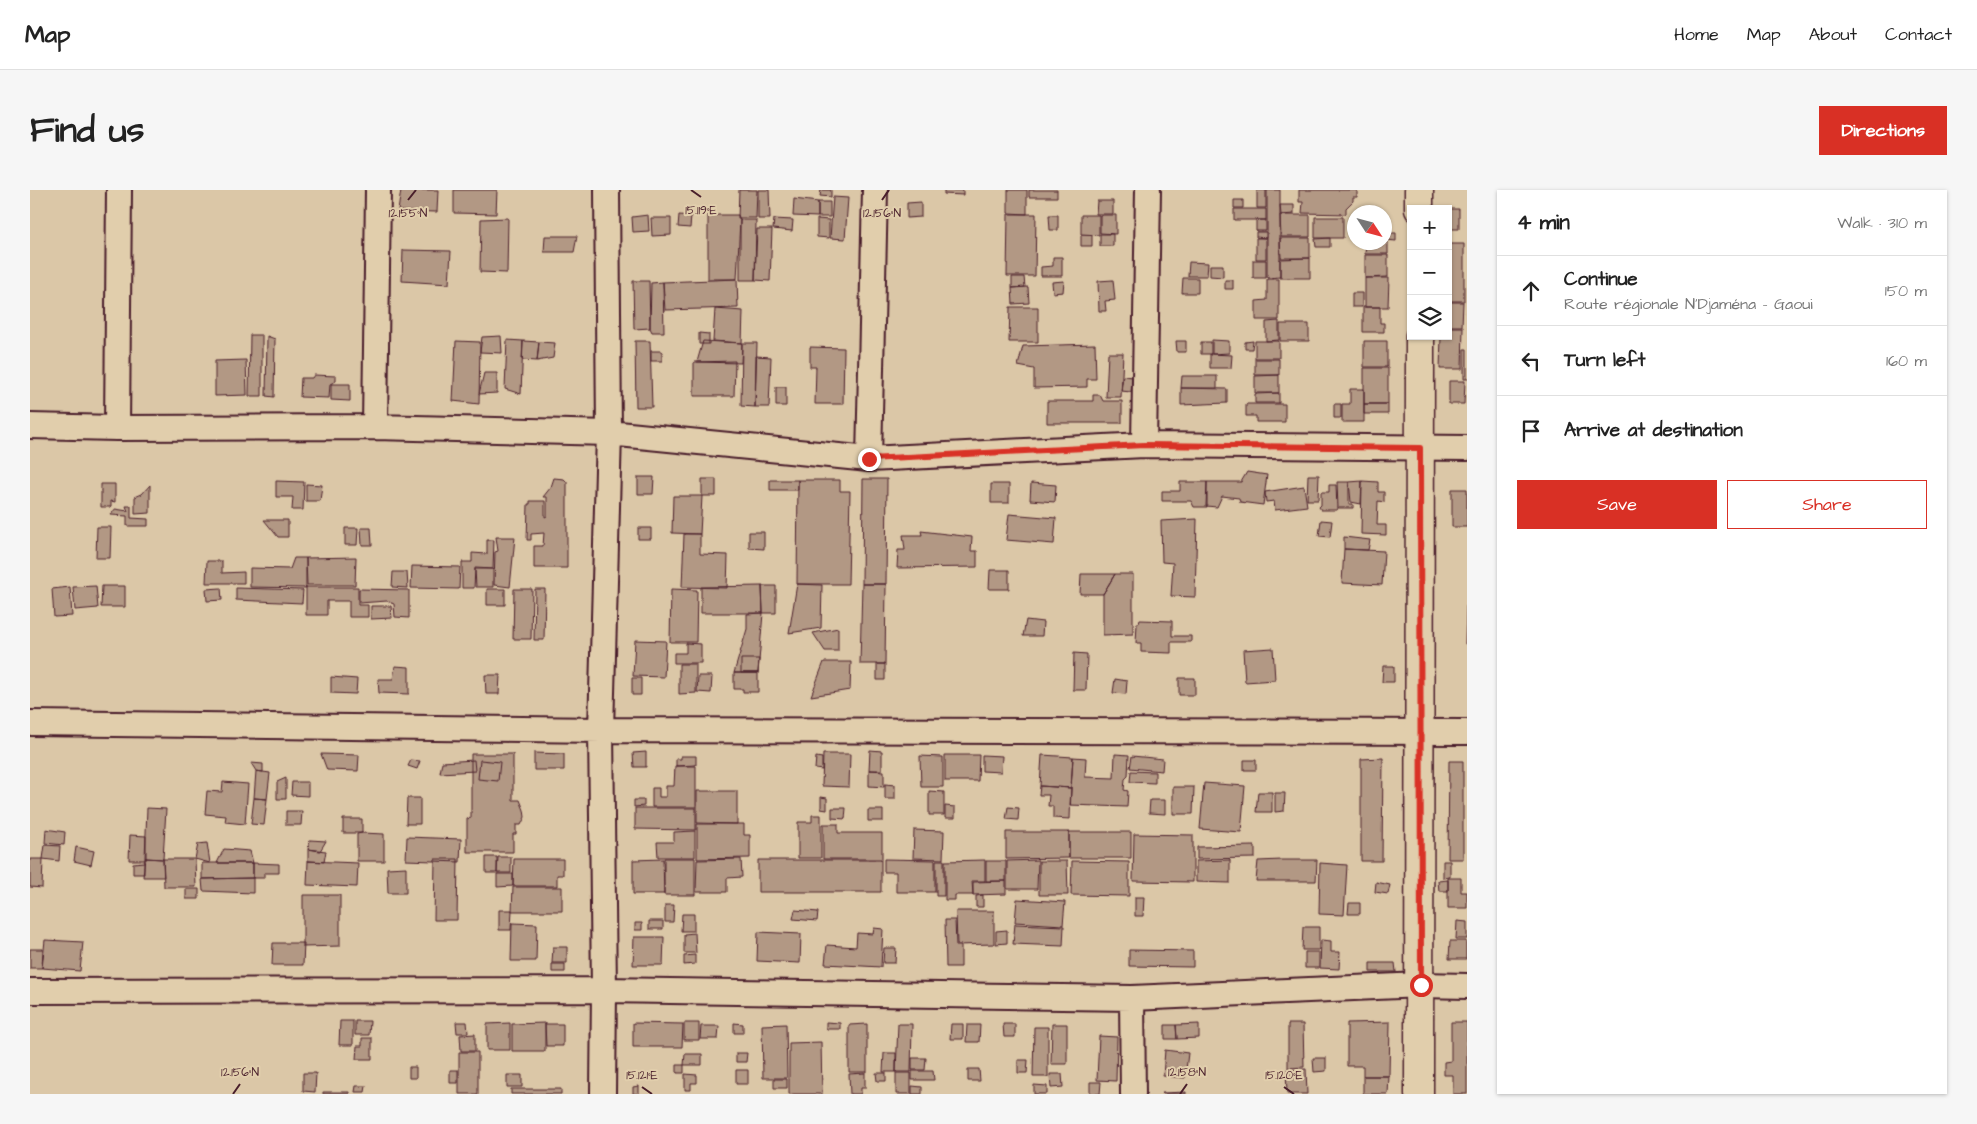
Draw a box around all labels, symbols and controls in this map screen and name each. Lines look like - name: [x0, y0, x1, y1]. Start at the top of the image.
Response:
- text: Map: [25, 18, 70, 52]
- text: Home: [1674, 22, 1719, 47]
- text: Map: [1747, 22, 1781, 47]
- text: About: [1809, 22, 1857, 47]
- text: Contact: [1885, 22, 1952, 47]
- text: Find us: [30, 106, 144, 155]
- button: Directions: [1819, 106, 1947, 155]
- text: 15.119°E: [685, 202, 717, 219]
- text: 12.155°N: [389, 205, 428, 222]
- text: 12.156°N: [863, 205, 901, 222]
- north arrow: [1347, 205, 1392, 250]
- map controls: [1407, 205, 1452, 340]
- button: +: [1407, 205, 1452, 250]
- text: 4 min: [1517, 208, 1570, 237]
- text: Walk · 310 m: [1837, 212, 1927, 234]
- button: −: [1407, 250, 1452, 295]
- text: Continue: [1564, 266, 1638, 293]
- icon: ahead: [1517, 277, 1545, 305]
- text: 150 m: [1885, 280, 1927, 302]
- text: Route régionale N'Djaména - Gaoui: [1564, 293, 1813, 315]
- button: layers: [1407, 295, 1452, 340]
- icon: left: [1517, 347, 1545, 375]
- text: Turn left: [1564, 347, 1645, 374]
- text: 160 m: [1886, 350, 1927, 372]
- icon: arrive: [1517, 417, 1545, 445]
- text: Arrive at destination: [1564, 417, 1743, 444]
- route end: [858, 448, 881, 471]
- button: Save: [1517, 480, 1717, 529]
- button: Share: [1727, 480, 1927, 529]
- route start: [1410, 974, 1433, 997]
- text: 12.156°N: [221, 1064, 259, 1081]
- text: 12.158°N: [1168, 1064, 1207, 1081]
- text: 15.121°E: [626, 1067, 658, 1084]
- text: 15.120°E: [1265, 1067, 1303, 1084]

